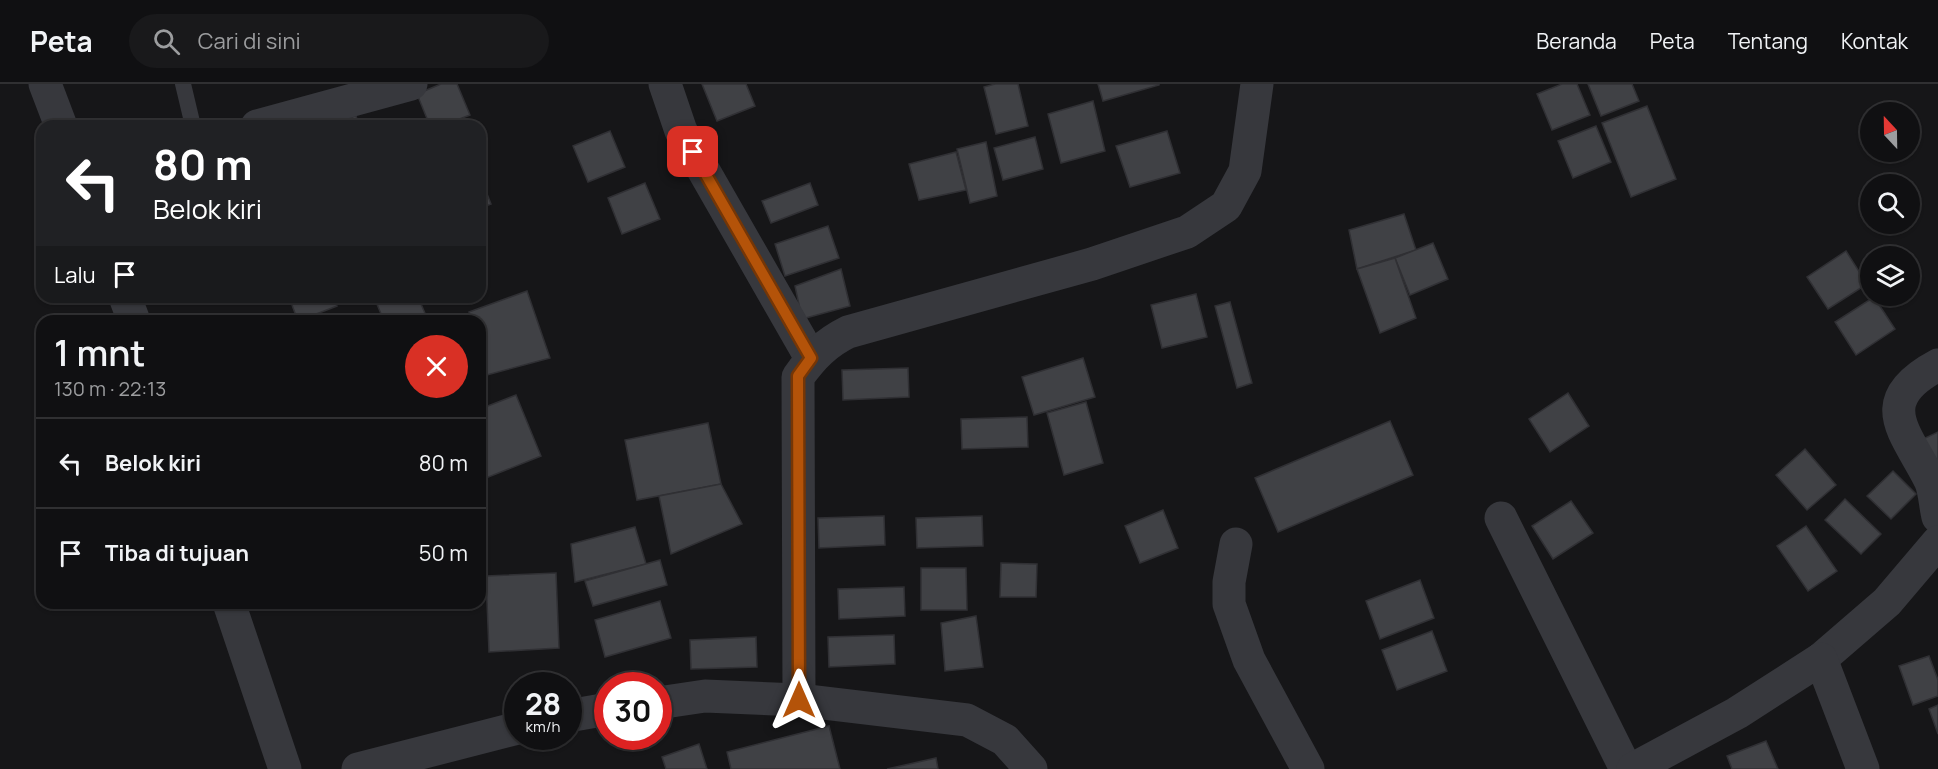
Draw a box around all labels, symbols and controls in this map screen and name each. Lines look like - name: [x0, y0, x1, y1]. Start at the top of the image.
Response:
- search box: [129, 14, 549, 68]
- text: Peta: [30, 22, 93, 60]
- icon: search: [150, 25, 183, 58]
- text: Cari di sini: [198, 26, 301, 56]
- text: Beranda: [1536, 27, 1617, 55]
- text: Peta: [1650, 27, 1695, 55]
- text: Tentang: [1728, 27, 1808, 55]
- text: Kontak: [1841, 27, 1908, 55]
- north arrow: [1860, 102, 1920, 162]
- map controls: [1860, 102, 1920, 306]
- pin: [667, 126, 718, 177]
- text: 80 m: [153, 135, 253, 193]
- icon: arrive: [676, 135, 709, 168]
- icon: left: [54, 144, 132, 222]
- button: search: [1860, 174, 1920, 234]
- text: Belok kiri: [153, 190, 262, 227]
- button: layers: [1860, 246, 1920, 306]
- icon: arrive: [108, 258, 141, 291]
- text: Lalu: [54, 260, 96, 290]
- text: 1 mnt: [54, 328, 146, 377]
- button: close: [405, 335, 468, 398]
- text: 130 m · 22:13: [54, 375, 166, 402]
- icon: left: [54, 447, 87, 480]
- text: Belok kiri: [105, 448, 201, 478]
- text: 80 m: [419, 448, 468, 478]
- icon: arrive: [54, 537, 87, 570]
- text: Tiba di tujuan: [105, 538, 249, 568]
- text: 50 m: [419, 538, 468, 568]
- position arrow: [767, 668, 831, 732]
- speed limit sign: 30: [594, 672, 672, 750]
- text: 28: [525, 683, 561, 724]
- text: km/h: [526, 716, 560, 737]

